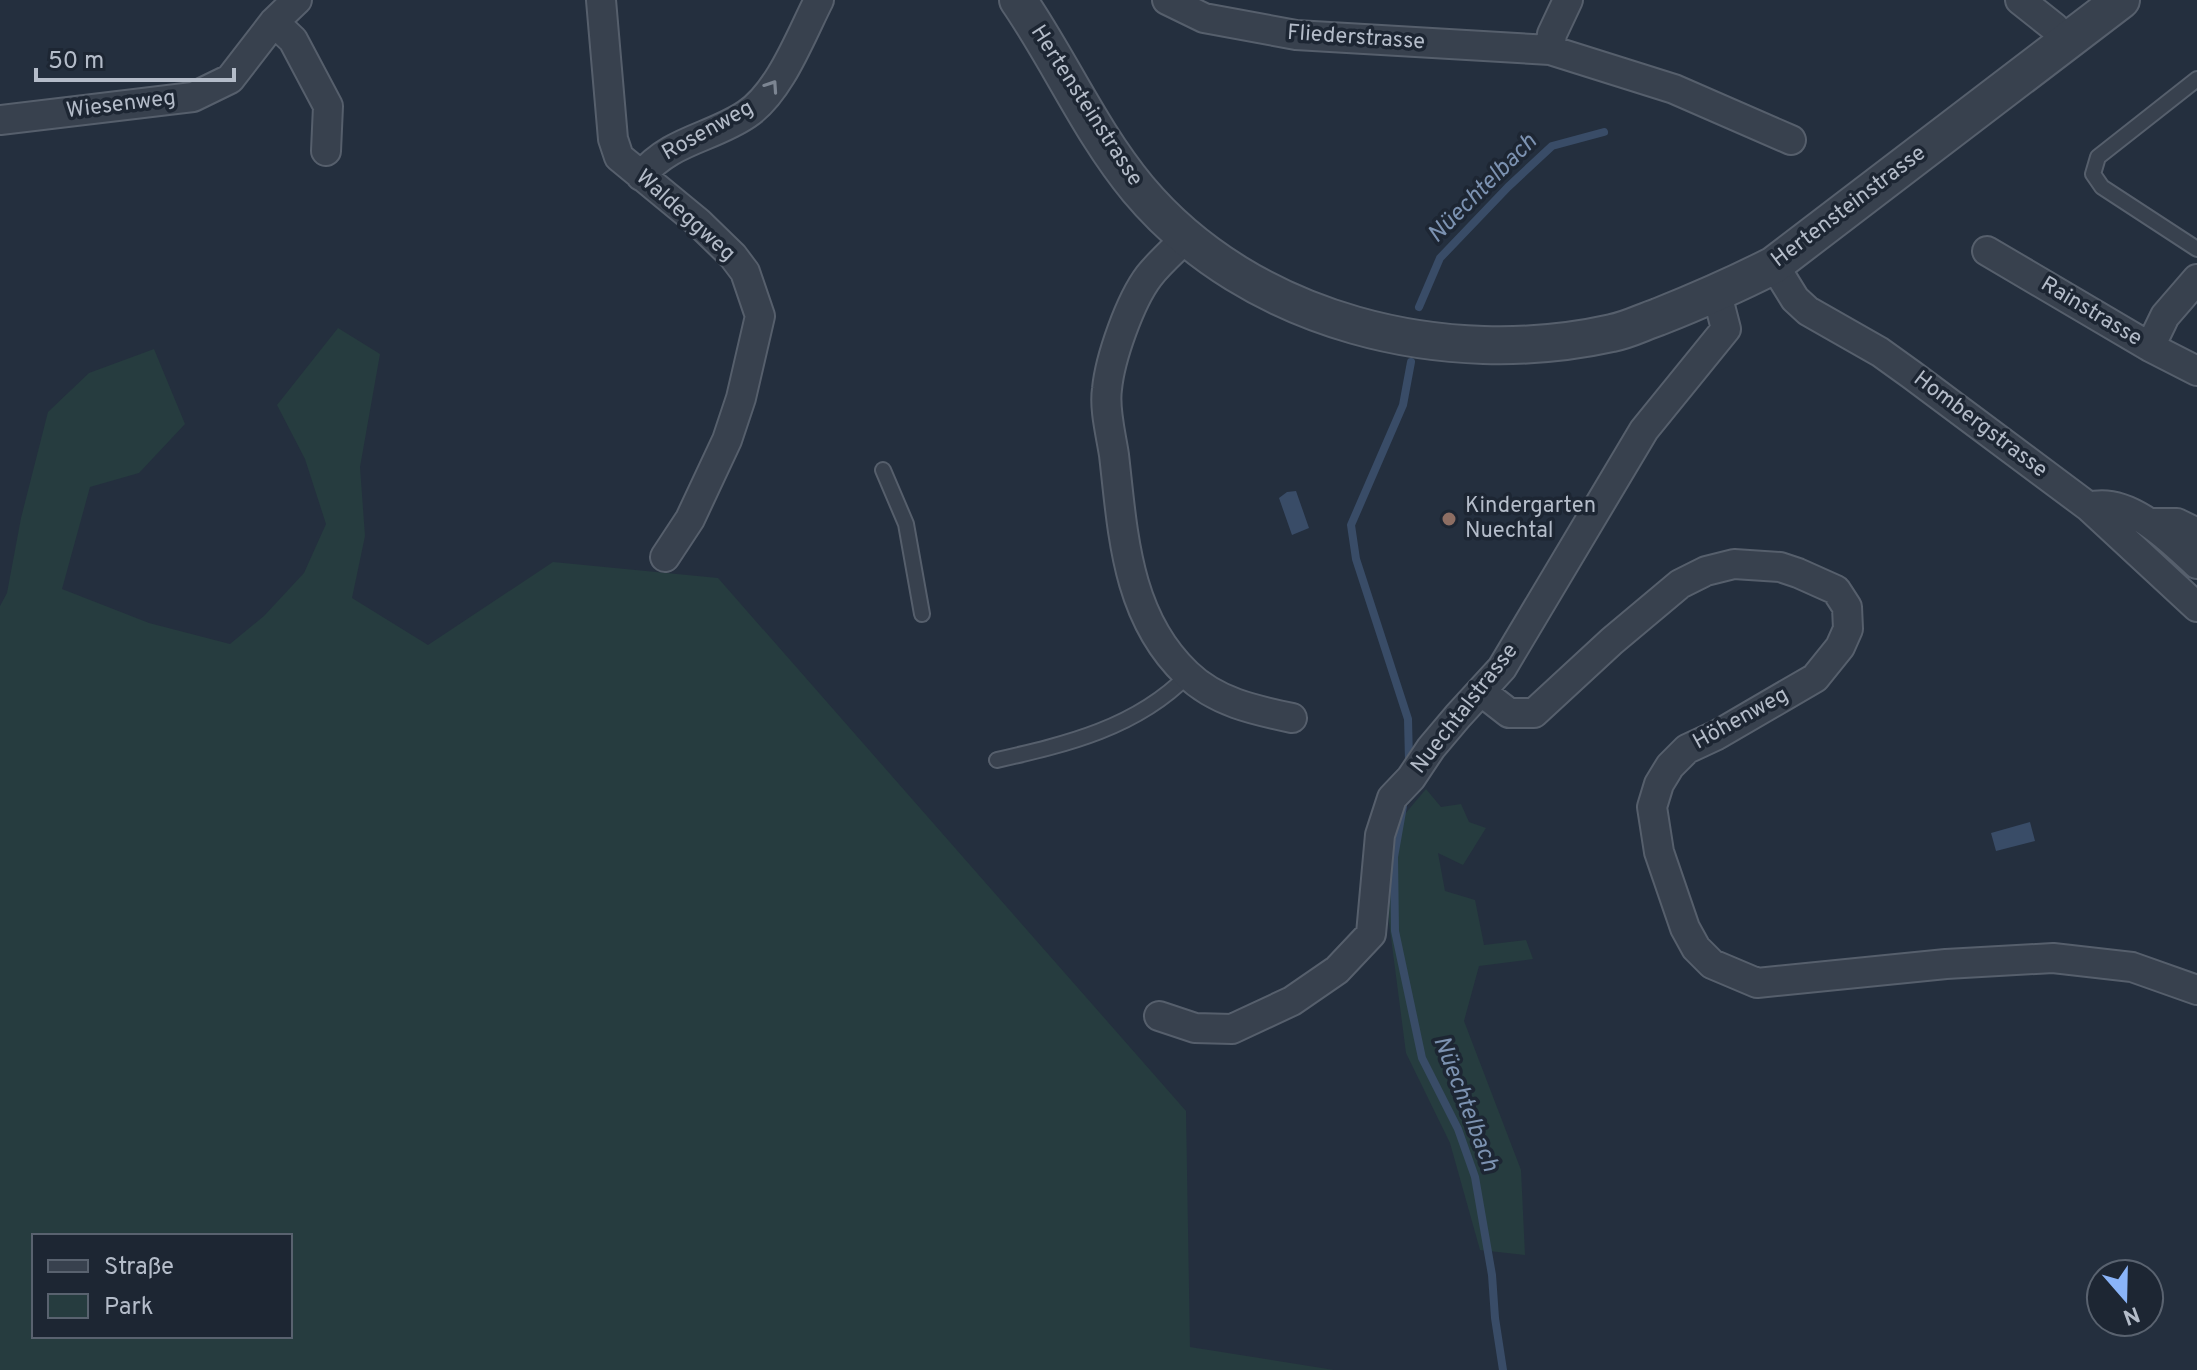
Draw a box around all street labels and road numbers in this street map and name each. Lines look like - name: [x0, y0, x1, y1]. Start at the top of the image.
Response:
- street label: Hertensteinstrasse: [1024, 20, 1148, 192]
- street label: Fliederstrasse: [1286, 20, 1426, 56]
- street label: Wiesenweg: [65, 85, 177, 125]
- street label: Rosenweg: [657, 95, 759, 167]
- street label: Hertensteinstrasse: [1766, 140, 1932, 274]
- street label: Waldeggweg: [630, 164, 740, 268]
- street label: Rainstrasse: [2035, 271, 2147, 353]
- street label: Hombergstrasse: [1908, 366, 2052, 484]
- street label: Nuechtalstrasse: [1406, 638, 1524, 780]
- street label: Höhenweg: [1689, 682, 1793, 756]

